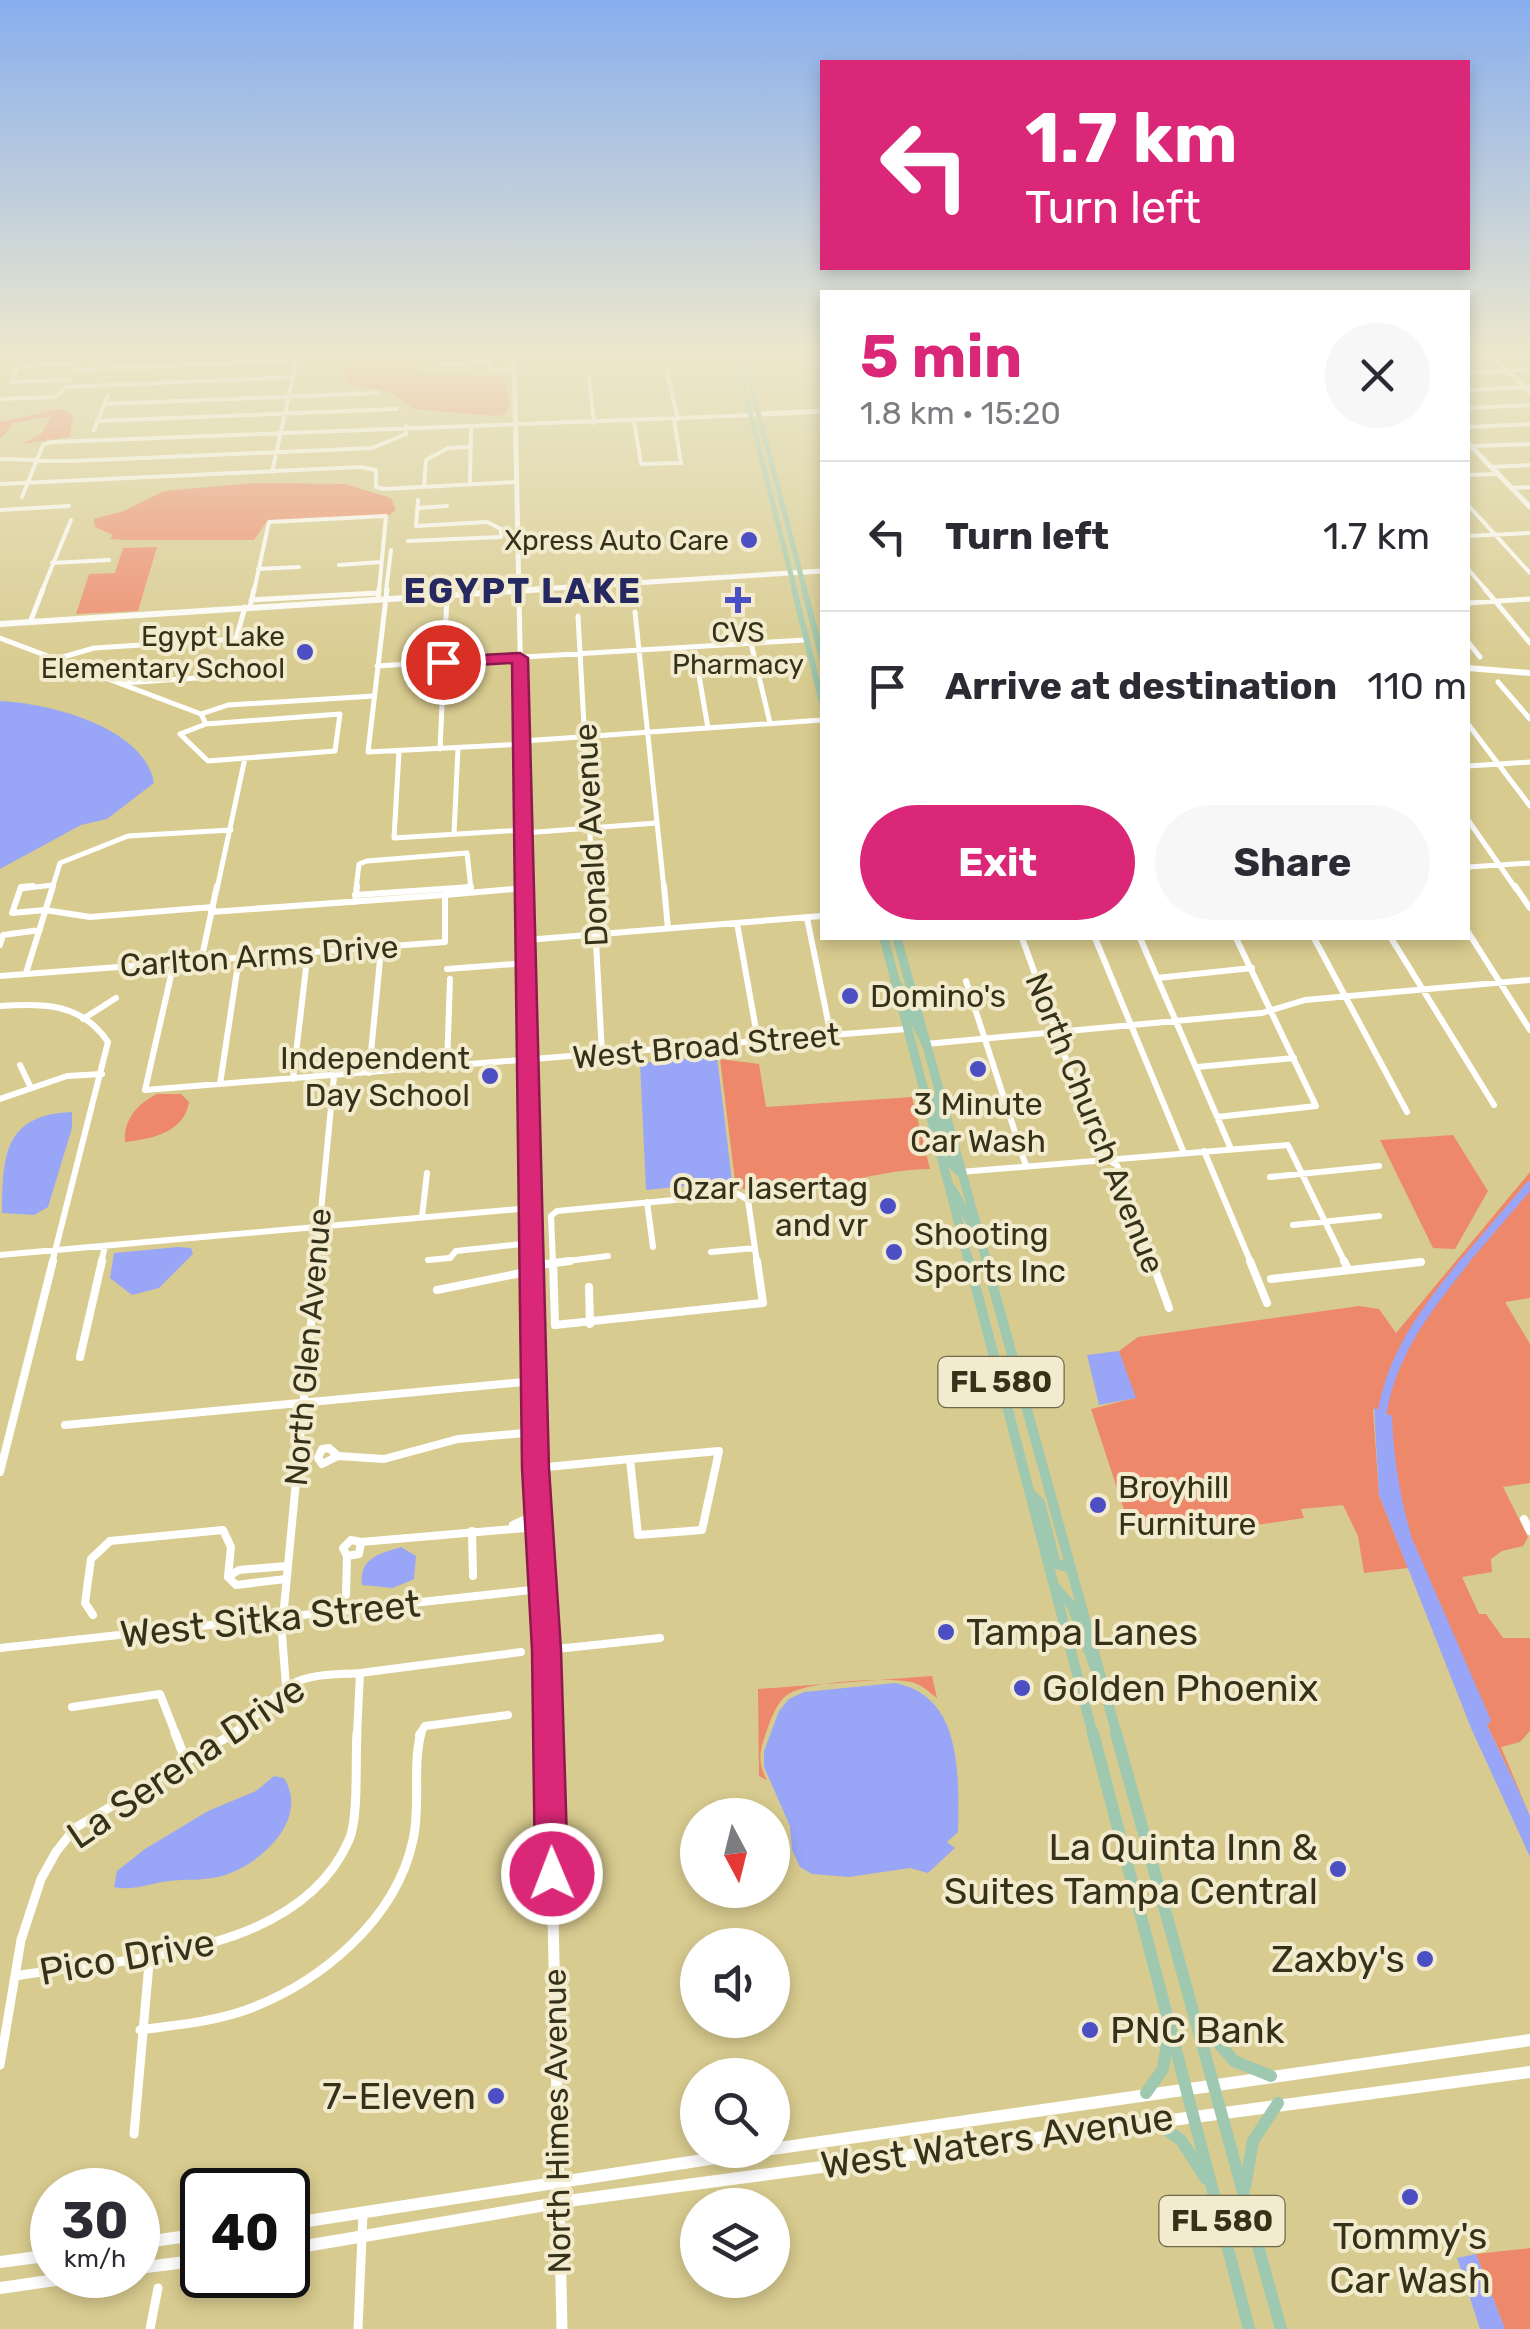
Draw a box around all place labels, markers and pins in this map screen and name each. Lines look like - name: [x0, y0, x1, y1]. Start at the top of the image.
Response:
- place label: Xpress Auto Care: [504, 524, 729, 557]
- marker: Xpress Auto Care: [738, 529, 760, 551]
- marker: CVS Pharmacy: [727, 589, 749, 611]
- place label: CVS Pharmacy: [672, 616, 804, 681]
- place label: Egypt Lake Elementary School: [41, 620, 285, 685]
- pin: [401, 620, 486, 705]
- marker: Egypt Lake Elementary School: [294, 641, 316, 663]
- place label: Domino's: [870, 977, 1006, 1015]
- marker: Domino's: [839, 985, 861, 1007]
- place label: Independent Day School: [280, 1039, 470, 1114]
- marker: 3 Minute Car Wash: [967, 1058, 989, 1080]
- marker: Independent Day School: [479, 1065, 501, 1087]
- place label: 3 Minute Car Wash: [910, 1085, 1046, 1160]
- place label: Qzar lasertag and vr: [672, 1169, 868, 1244]
- marker: Qzar lasertag and vr: [877, 1195, 899, 1217]
- place label: Shooting Sports Inc: [914, 1215, 1066, 1290]
- marker: Shooting Sports Inc: [883, 1241, 905, 1263]
- place label: Broyhill Furniture: [1118, 1468, 1256, 1543]
- marker: Broyhill Furniture: [1087, 1494, 1109, 1516]
- place label: Tampa Lanes: [966, 1609, 1198, 1655]
- marker: Tampa Lanes: [935, 1621, 957, 1643]
- place label: Golden Phoenix: [1042, 1665, 1319, 1711]
- marker: Golden Phoenix: [1011, 1677, 1033, 1699]
- place label: La Quinta Inn & Suites Tampa Central: [944, 1824, 1318, 1914]
- marker: La Quinta Inn & Suites Tampa Central: [1327, 1858, 1349, 1880]
- place label: Zaxby's: [1271, 1936, 1405, 1982]
- marker: Zaxby's: [1414, 1948, 1436, 1970]
- place label: PNC Bank: [1110, 2007, 1285, 2053]
- marker: PNC Bank: [1079, 2019, 1101, 2041]
- place label: 7-Eleven: [322, 2073, 476, 2119]
- marker: 7-Eleven: [485, 2085, 507, 2107]
- marker: Tommy's Car Wash: [1399, 2186, 1421, 2208]
- place label: Tommy's Car Wash: [1329, 2213, 1491, 2303]

